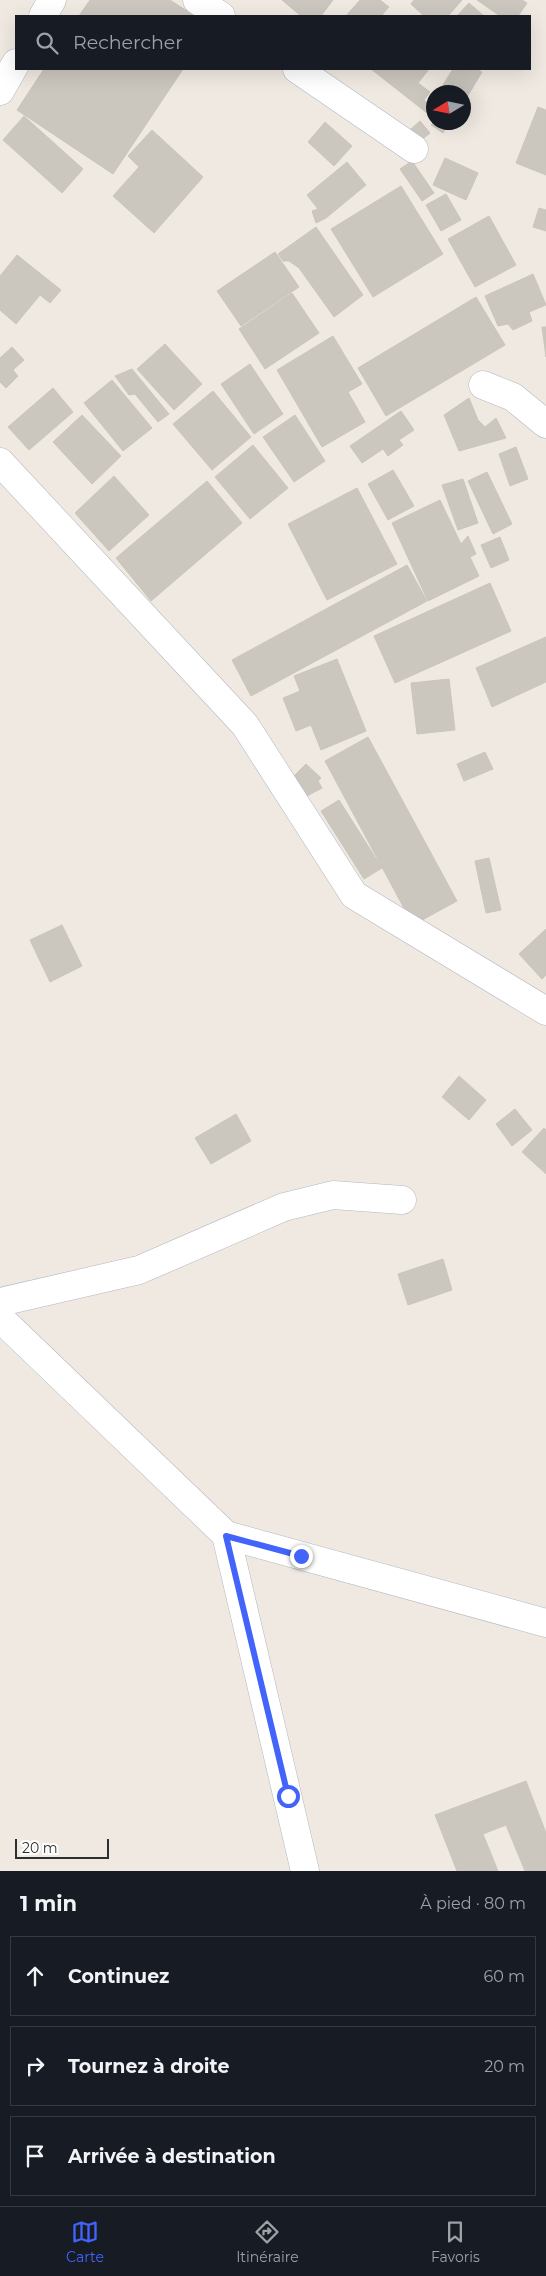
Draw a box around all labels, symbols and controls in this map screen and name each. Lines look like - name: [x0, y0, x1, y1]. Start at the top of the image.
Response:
- search box: [15, 15, 531, 70]
- icon: search: [33, 29, 61, 57]
- text: Rechercher: [73, 31, 183, 54]
- north arrow: [426, 85, 471, 130]
- route end: [290, 1545, 313, 1568]
- route start: [277, 1785, 300, 1808]
- scale bar: [15, 1836, 109, 1859]
- text: 20 m: [22, 1839, 58, 1857]
- text: 1 min: [20, 1891, 77, 1916]
- text: À pied · 80 m: [420, 1894, 526, 1913]
- icon: ahead: [21, 1962, 49, 1990]
- text: Continuez: [68, 1965, 169, 1988]
- text: 60 m: [483, 1967, 525, 1986]
- icon: right: [21, 2052, 49, 2080]
- text: Tournez à droite: [68, 2055, 229, 2078]
- text: 20 m: [484, 2057, 525, 2076]
- icon: arrive: [21, 2142, 49, 2170]
- text: Arrivée à destination: [68, 2145, 276, 2168]
- tab: Carte: [66, 2218, 104, 2266]
- tab: Itinéraire: [236, 2218, 299, 2266]
- tab: Favoris: [431, 2218, 480, 2266]

